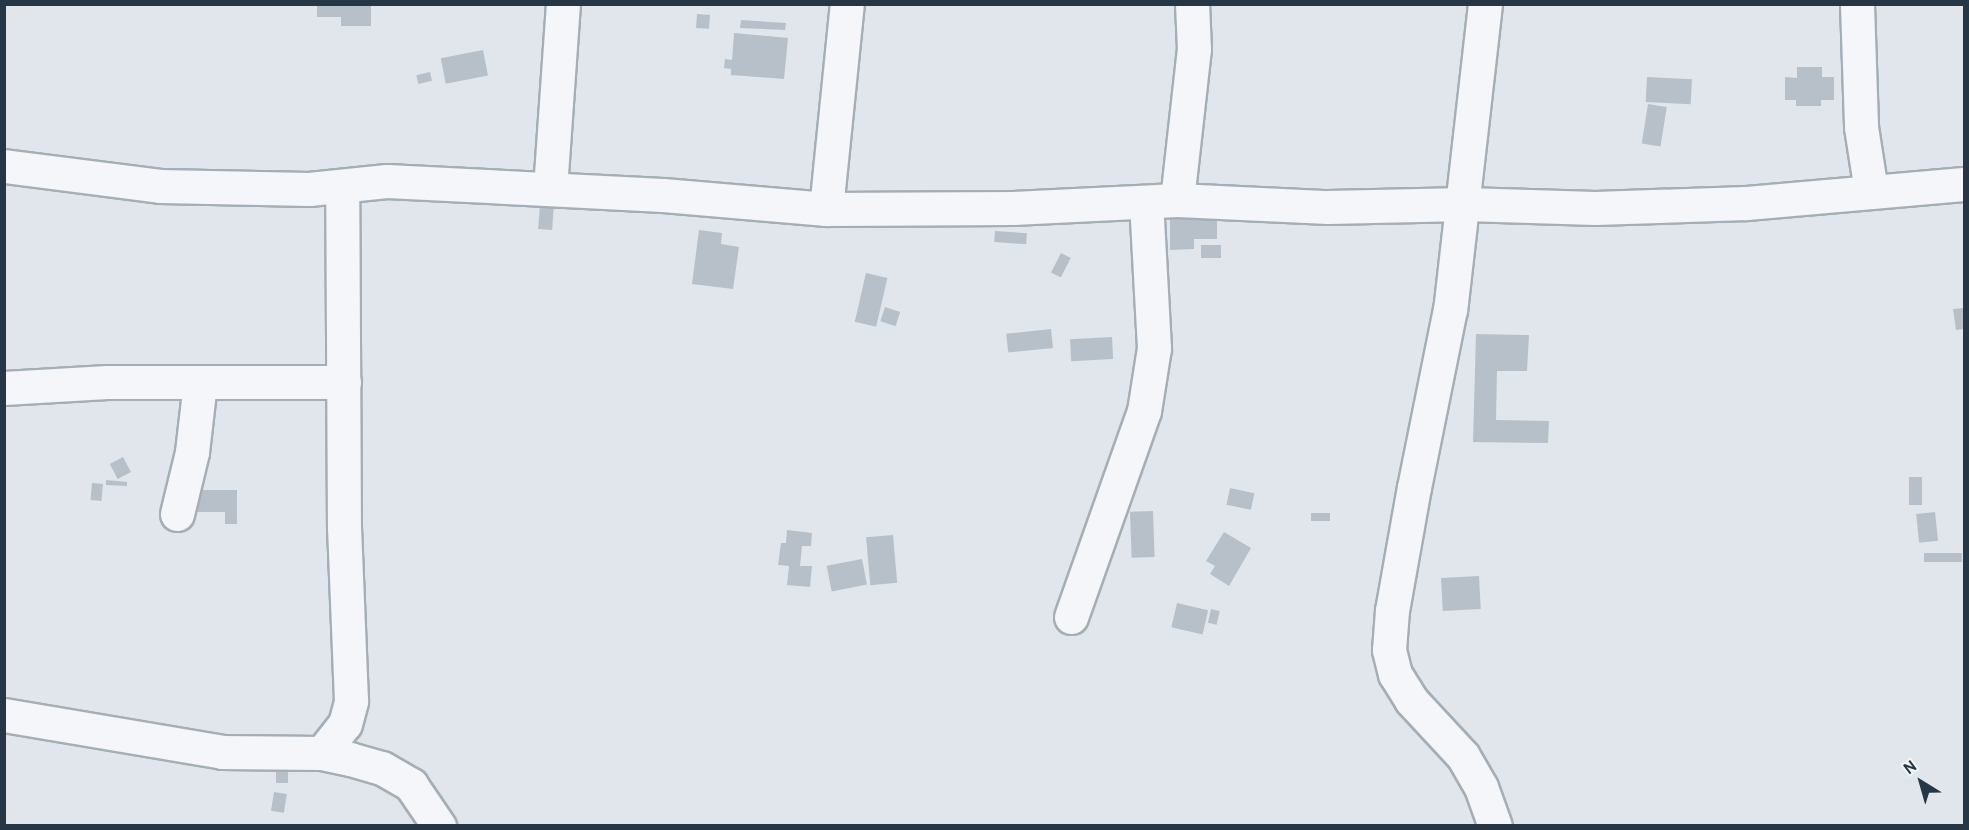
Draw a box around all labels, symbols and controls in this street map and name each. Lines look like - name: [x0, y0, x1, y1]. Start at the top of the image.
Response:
- north arrow: [1891, 752, 1951, 812]
- text: N: [1900, 756, 1920, 778]

